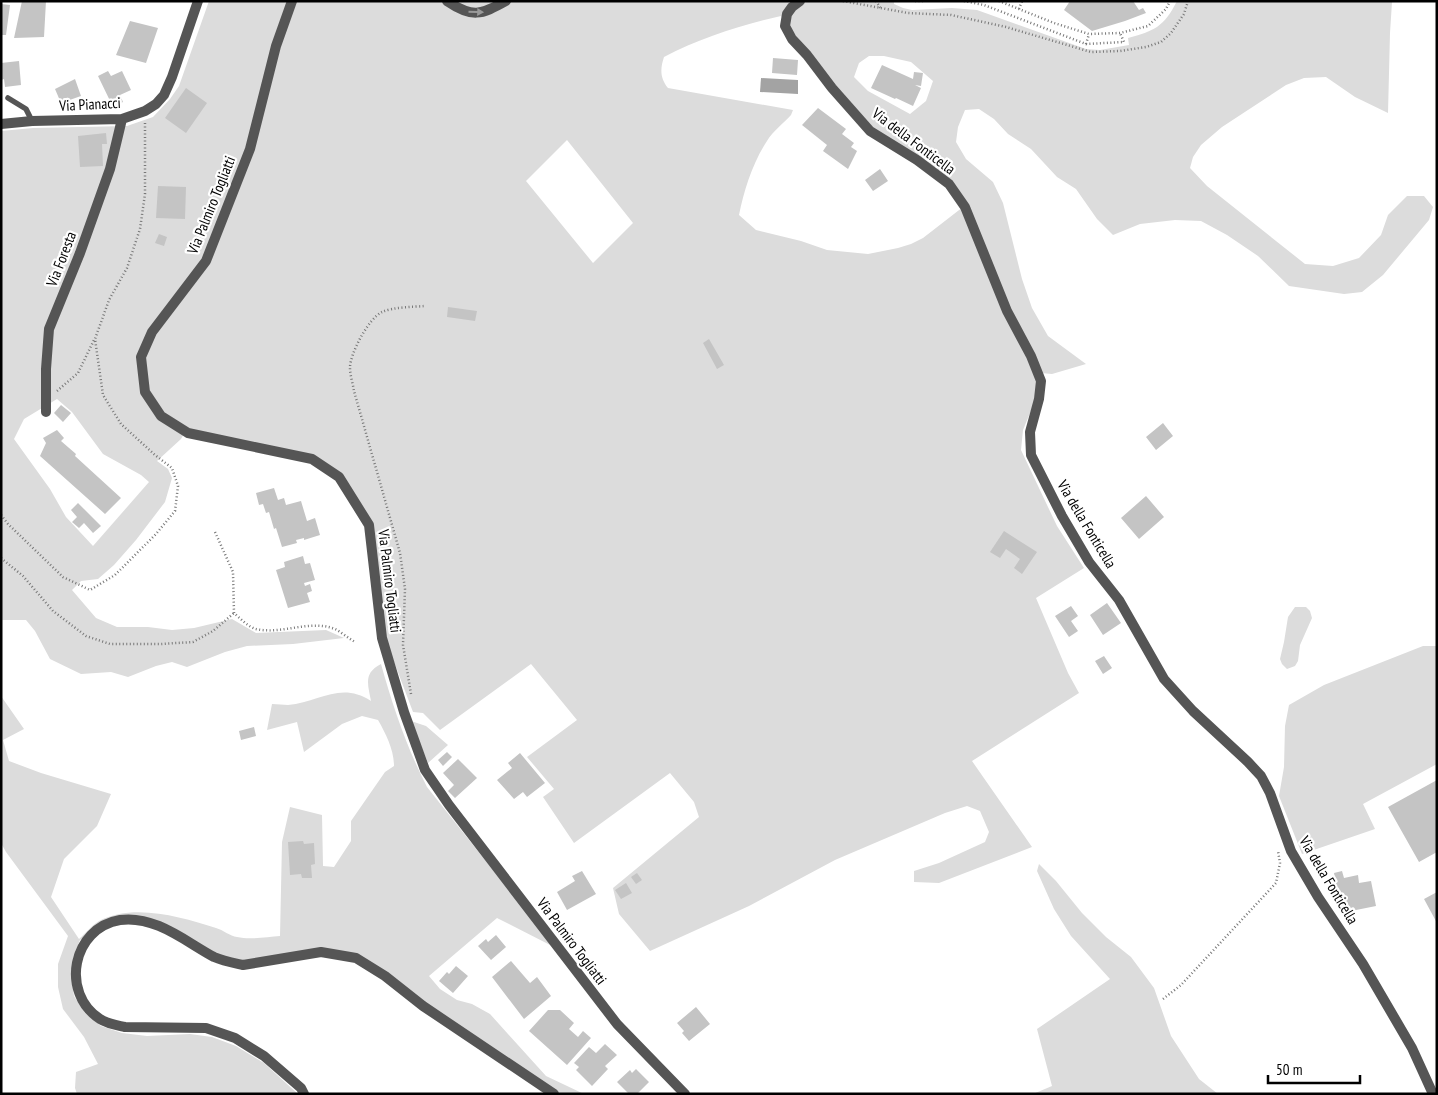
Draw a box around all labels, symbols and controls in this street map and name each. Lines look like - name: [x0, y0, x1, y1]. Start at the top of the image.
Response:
- one-way arrow: [469, 8, 485, 16]
- street label: Via Pianacci: [58, 93, 121, 115]
- street label: Via della Fonticella: [868, 103, 959, 178]
- street label: Via Palmiro Togliatti: [182, 153, 239, 258]
- street label: Via Foresta: [41, 229, 80, 290]
- street label: Via della Fonticella: [1053, 476, 1121, 571]
- street label: Via Palmiro Togliatti: [374, 527, 406, 634]
- street label: Via della Fonticella: [1295, 832, 1363, 927]
- street label: Via Palmiro Togliatti: [533, 893, 611, 988]
- scale bar: [1268, 1052, 1360, 1084]
- text: 50 m: [1276, 1060, 1302, 1079]

